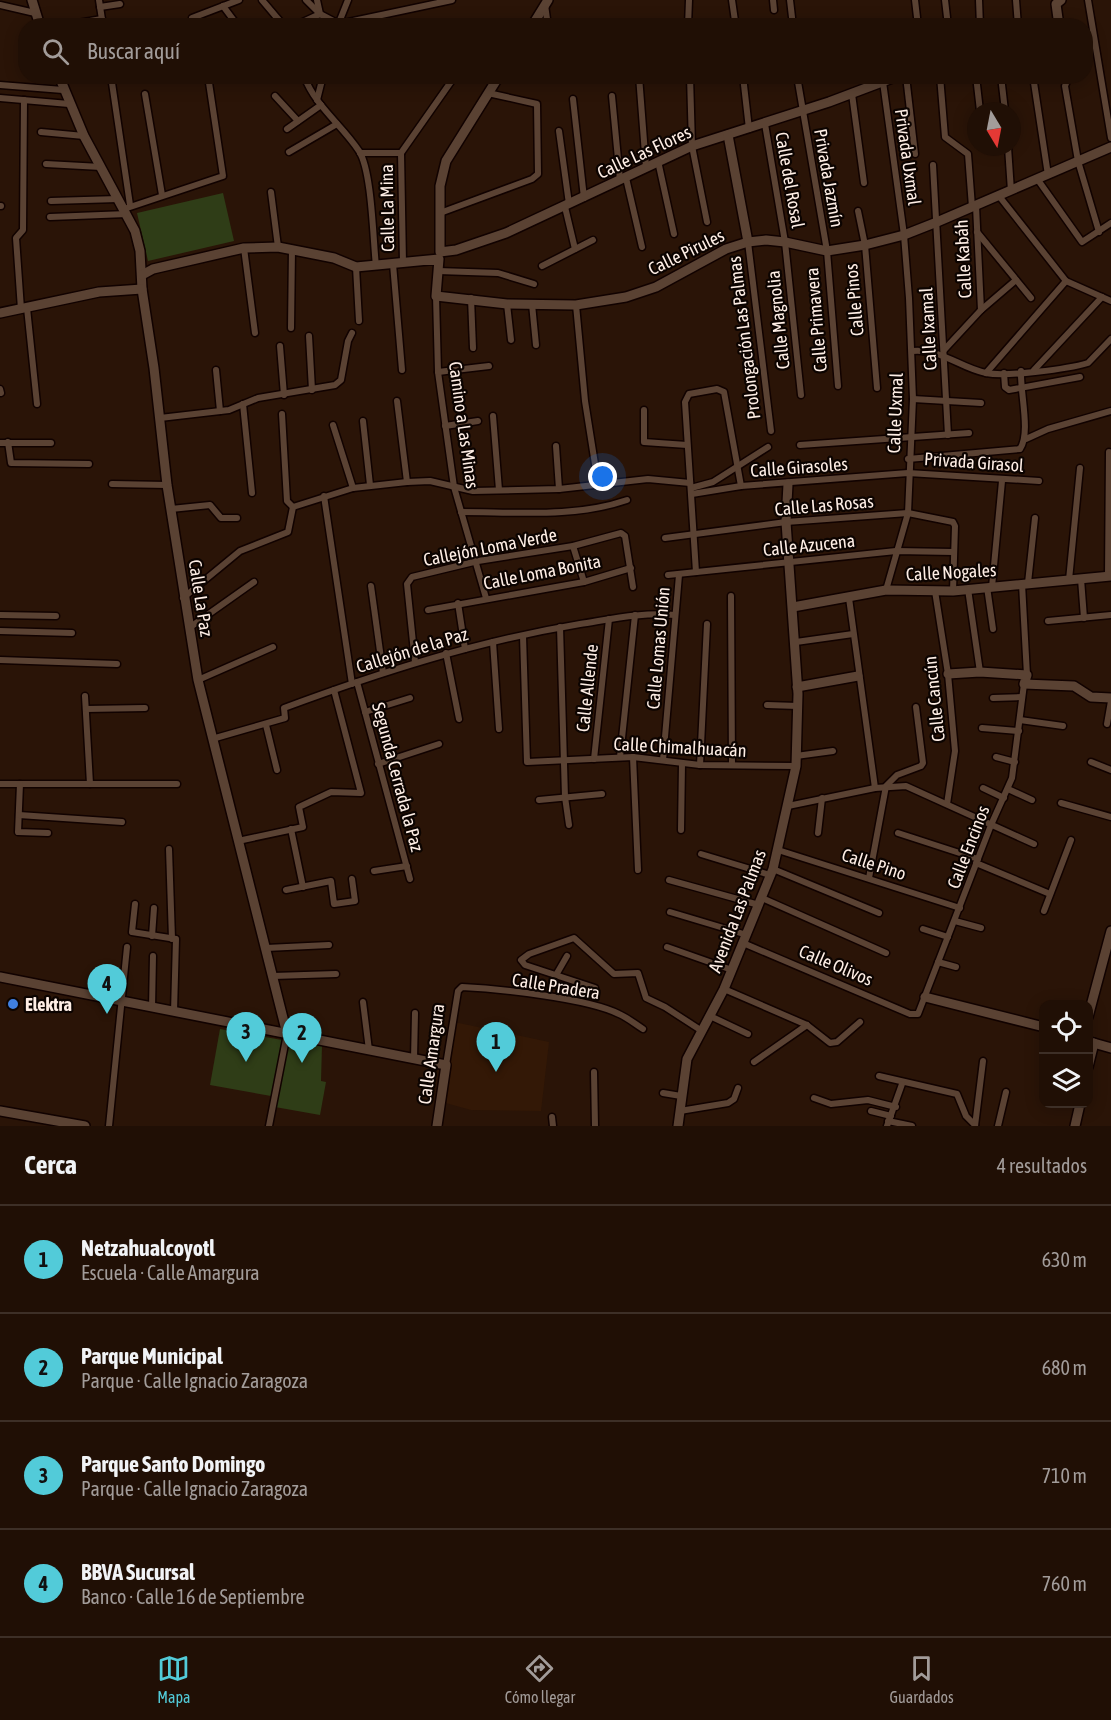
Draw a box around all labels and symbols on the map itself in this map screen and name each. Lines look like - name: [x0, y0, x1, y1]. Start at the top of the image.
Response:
- north arrow: [967, 102, 1021, 156]
- street label: Privada Uxmal: [891, 107, 925, 207]
- street label: Calle Las Flores: [594, 121, 694, 183]
- street label: Privada Jazmín: [810, 127, 848, 229]
- street label: Calle del Rosal: [771, 130, 809, 230]
- street label: Calle La Mina: [376, 164, 398, 252]
- street label: Calle Kabáh: [950, 219, 976, 299]
- street label: Calle Pirules: [644, 225, 728, 279]
- street label: Prolongación Las Palmas: [724, 255, 764, 421]
- street label: Calle Pinos: [840, 263, 868, 337]
- street label: Calle Primavera: [801, 267, 831, 373]
- street label: Calle Magnolia: [762, 270, 794, 370]
- street label: Calle Ixamal: [915, 287, 941, 371]
- street label: Camino a Las Minas: [445, 360, 483, 490]
- street label: Calle Uxmal: [883, 372, 907, 454]
- street label: Privada Girasol: [923, 448, 1025, 476]
- street label: Calle Girasoles: [750, 453, 848, 481]
- your location: [588, 462, 617, 491]
- street label: Calle Las Rosas: [774, 490, 874, 520]
- street label: Callejón Loma Verde: [421, 524, 559, 570]
- street label: Calle Azucena: [762, 530, 856, 560]
- street label: Calle Loma Bonita: [482, 550, 602, 594]
- street label: Calle La Paz: [185, 558, 218, 638]
- street label: Calle Nogales: [905, 559, 997, 585]
- street label: Calle Lomas Unión: [642, 586, 674, 710]
- street label: Callejón de la Paz: [354, 623, 471, 677]
- street label: Calle Allende: [572, 643, 602, 733]
- street label: Calle Cancún: [919, 655, 949, 743]
- street label: Segunda Cerrada la Paz: [368, 700, 428, 854]
- street label: Calle Chimalhuacán: [613, 733, 747, 761]
- street label: Calle Encinos: [943, 803, 993, 891]
- street label: Calle Pino: [839, 844, 909, 884]
- street label: Avenida Las Palmas: [704, 847, 770, 975]
- street label: Calle Olivos: [796, 940, 876, 990]
- pin: 4: [88, 964, 126, 1014]
- street label: Calle Pradera: [511, 969, 601, 1003]
- place label: Elektra: [25, 994, 72, 1015]
- marker: Elektra: [6, 997, 20, 1011]
- street label: Calle Amargura: [414, 1002, 448, 1106]
- pin: 3: [226, 1012, 266, 1062]
- pin: 2: [282, 1014, 322, 1063]
- pin: 1: [476, 1022, 516, 1072]

